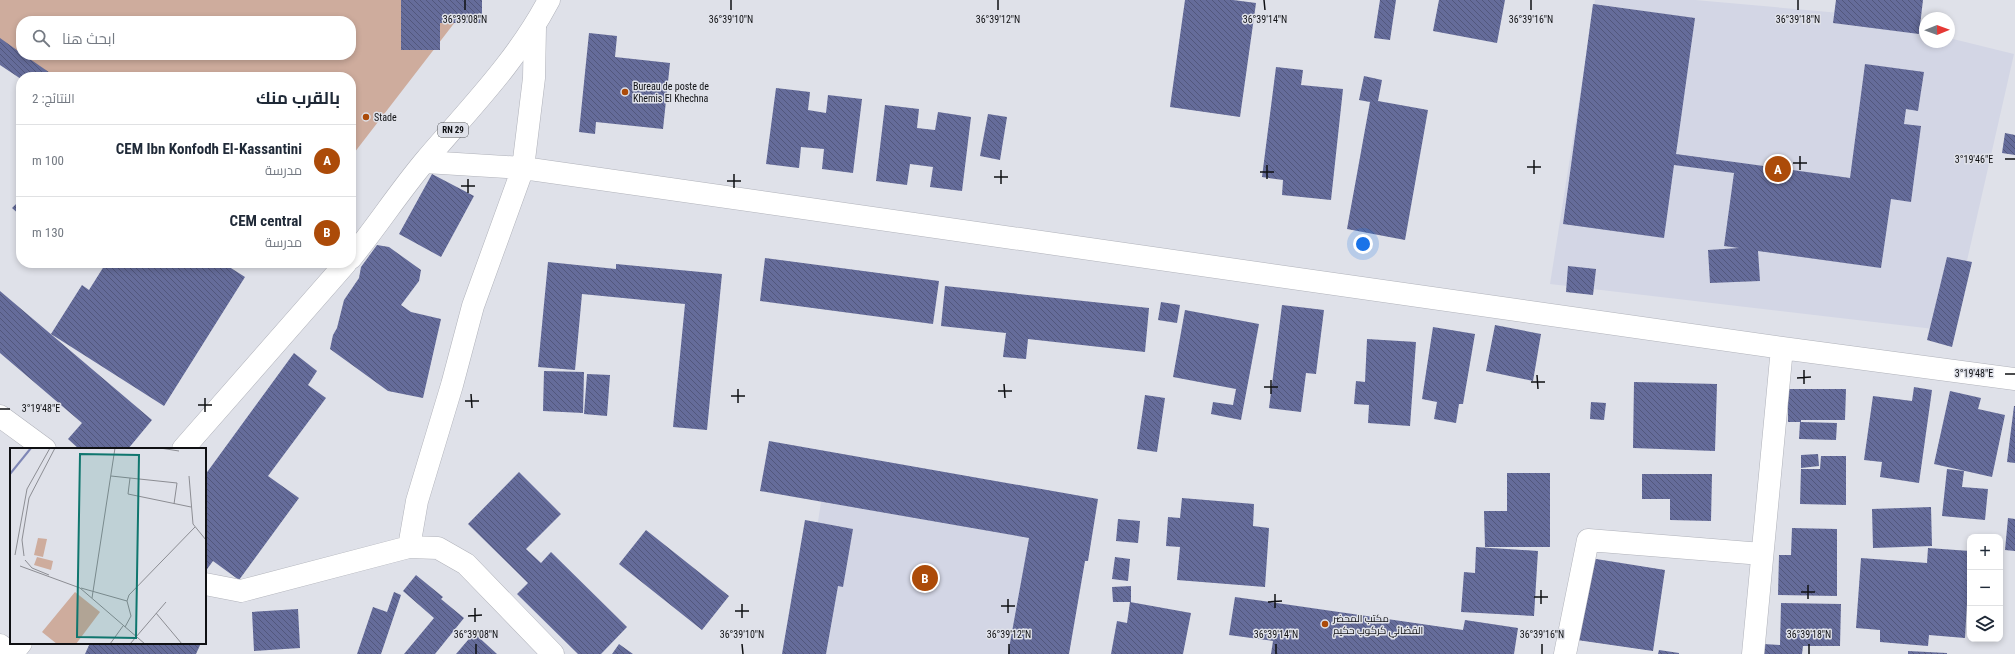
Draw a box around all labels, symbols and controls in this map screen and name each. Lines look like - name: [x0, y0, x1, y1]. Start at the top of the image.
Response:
- north arrow: [1919, 12, 1955, 48]
- text: 36°39'08"N: [443, 14, 487, 25]
- text: 36°39'10"N: [709, 14, 753, 25]
- text: 36°39'12"N: [976, 14, 1020, 25]
- text: 36°39'14"N: [1243, 14, 1287, 25]
- text: 36°39'16"N: [1509, 14, 1553, 25]
- text: 36°39'18"N: [1776, 14, 1820, 25]
- search box: [16, 16, 356, 60]
- icon: search: [30, 27, 52, 49]
- text: ابحث هنا: [62, 30, 116, 48]
- place label: Bureau de poste de Khemis El Khechna: [633, 81, 709, 104]
- marker: Bureau de poste de Khemis El Khechna: [620, 87, 630, 97]
- text: بالقرب منك: [256, 88, 340, 108]
- text: النتائج: 2: [32, 91, 75, 106]
- marker: Stade: [361, 112, 371, 122]
- place label: Stade: [374, 112, 397, 123]
- road number: RN 29: [438, 123, 468, 137]
- text: CEM Ibn Konfodh El-Kassantini: [116, 140, 302, 158]
- text: 100 m: [32, 153, 64, 168]
- text: A: [323, 153, 331, 168]
- pin: A: [1765, 154, 1791, 184]
- text: 3°19'46"E: [1955, 154, 1993, 165]
- text: مدرسة: [265, 163, 302, 178]
- text: CEM central: [230, 212, 302, 230]
- text: 130 m: [32, 225, 64, 240]
- text: B: [323, 225, 331, 240]
- your location: [1353, 234, 1373, 254]
- text: مدرسة: [265, 235, 302, 250]
- text: 3°19'48"E: [1955, 368, 1993, 379]
- text: 3°19'48"E: [22, 403, 60, 414]
- inset map: [10, 448, 206, 644]
- map controls: [1967, 534, 2003, 642]
- button: +: [1967, 534, 2003, 570]
- pin: B: [912, 563, 938, 593]
- button: −: [1967, 570, 2003, 606]
- button: layers: [1967, 606, 2003, 642]
- place label: مكتب المحضر القضائي كركوب حكيم: [1332, 613, 1423, 638]
- marker: مكتب المحضر القضائي كركوب حكيم: [1320, 619, 1330, 629]
- text: 36°39'08"N: [454, 629, 498, 640]
- text: 36°39'10"N: [720, 629, 764, 640]
- text: 36°39'12"N: [987, 629, 1031, 640]
- text: 36°39'14"N: [1254, 629, 1298, 640]
- text: 36°39'16"N: [1520, 629, 1564, 640]
- text: 36°39'18"N: [1787, 629, 1831, 640]

